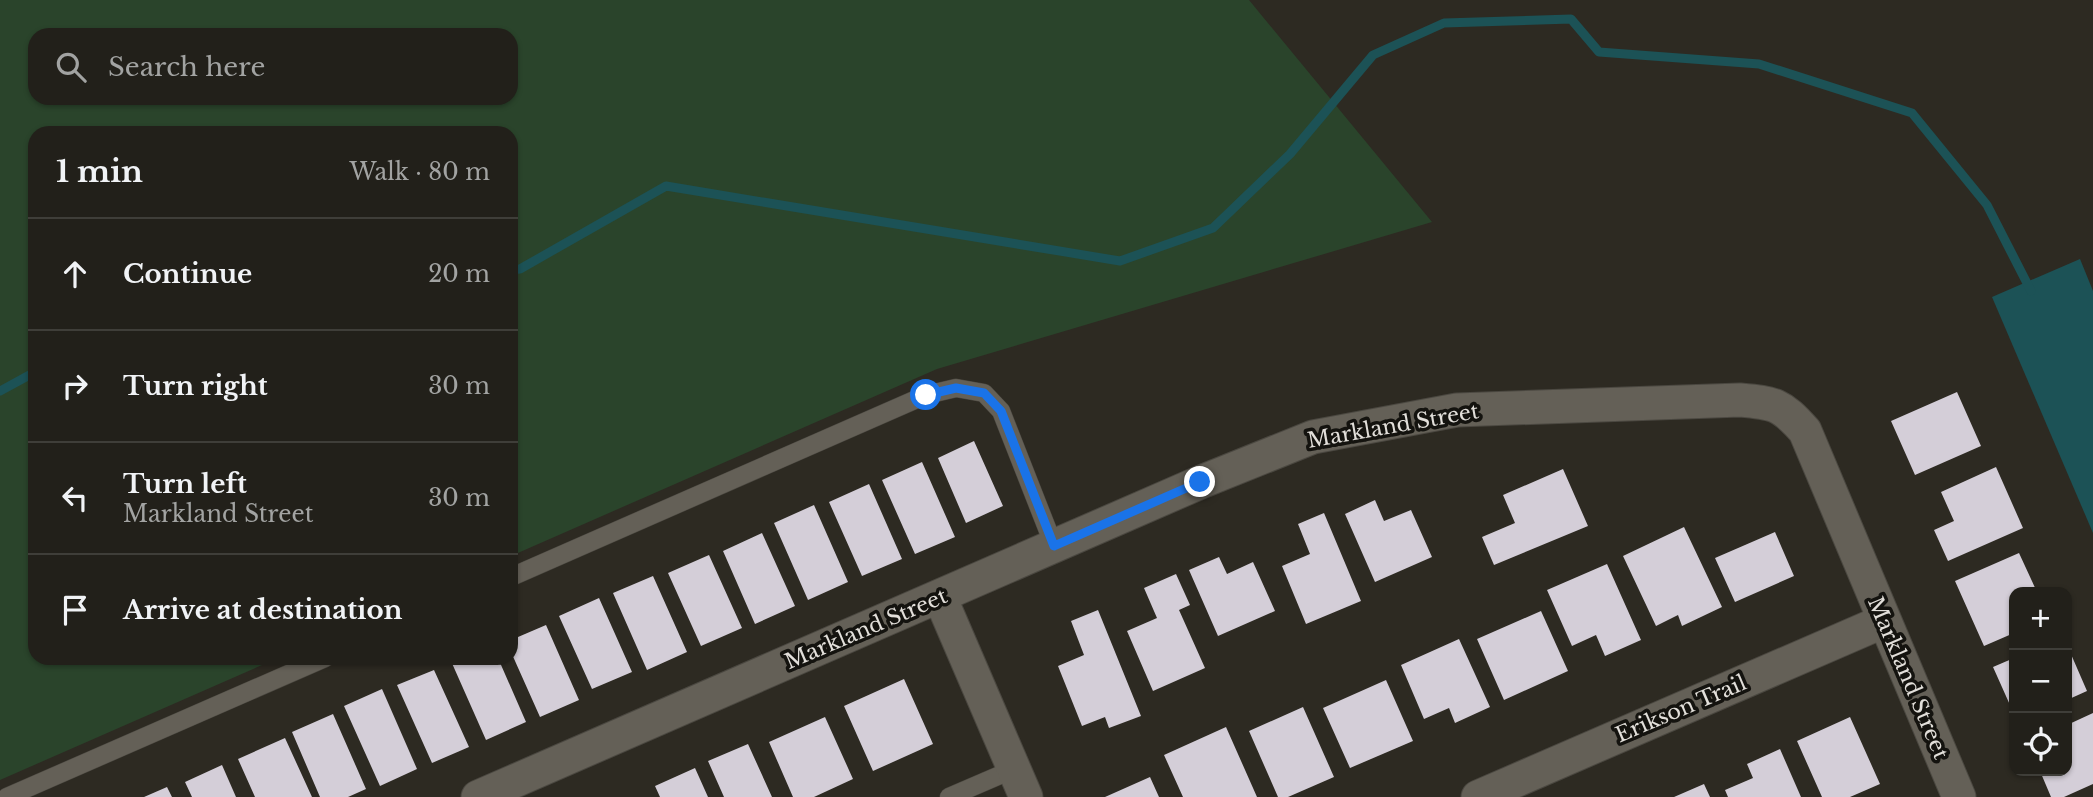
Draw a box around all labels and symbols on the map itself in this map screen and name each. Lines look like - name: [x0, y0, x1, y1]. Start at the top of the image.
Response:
- route start: [910, 379, 941, 410]
- street label: Markland Street: [1305, 398, 1481, 454]
- route end: [1184, 466, 1215, 497]
- street label: Markland Street: [781, 583, 951, 675]
- street label: Markland Street: [1862, 593, 1954, 763]
- street label: Erikson Trail: [1612, 670, 1750, 748]

